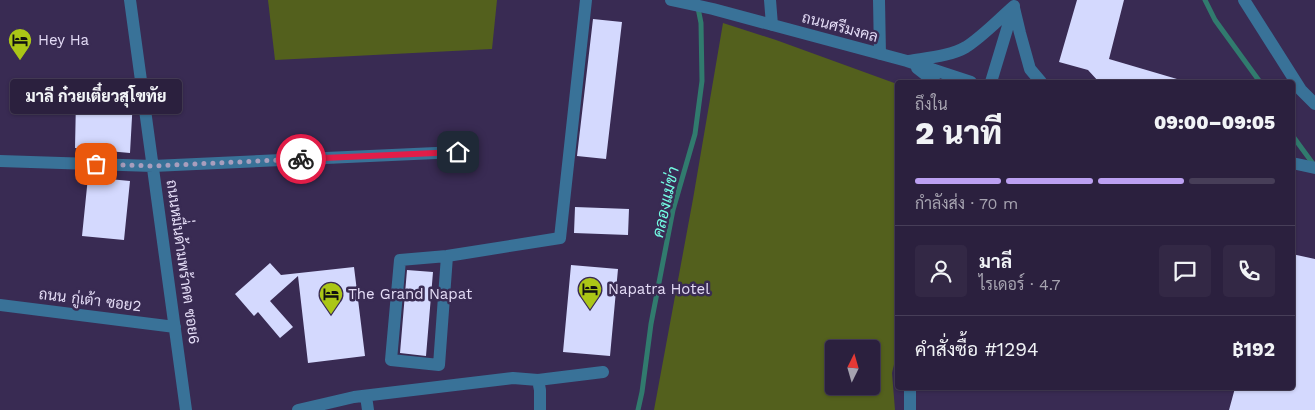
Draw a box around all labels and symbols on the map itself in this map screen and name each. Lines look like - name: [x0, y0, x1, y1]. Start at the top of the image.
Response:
- street label: ถนนศรีมงคล: [800, 7, 880, 46]
- hotel icon: Hey Ha: [7, 27, 33, 61]
- place label: Hey Ha: [38, 31, 90, 49]
- callout: มาลี ก๋วยเตี๋ยวสุโขทัย: [10, 79, 182, 114]
- pin: [437, 131, 479, 173]
- courier: [276, 134, 326, 184]
- pin: [75, 143, 117, 185]
- water label: คลองแม่ข่า: [647, 164, 683, 239]
- street label: ถนนหมื่่นด้ามพร้าคต ซอย6: [163, 177, 214, 345]
- hotel icon: Napatra Hotel: [577, 276, 603, 310]
- place label: Napatra Hotel: [608, 280, 710, 298]
- hotel icon: The Grand Napat: [318, 281, 344, 315]
- street label: ถนน กู่เต้า ซอย2: [38, 284, 142, 316]
- place label: The Grand Napat: [348, 285, 473, 303]
- north arrow: [825, 340, 880, 395]

